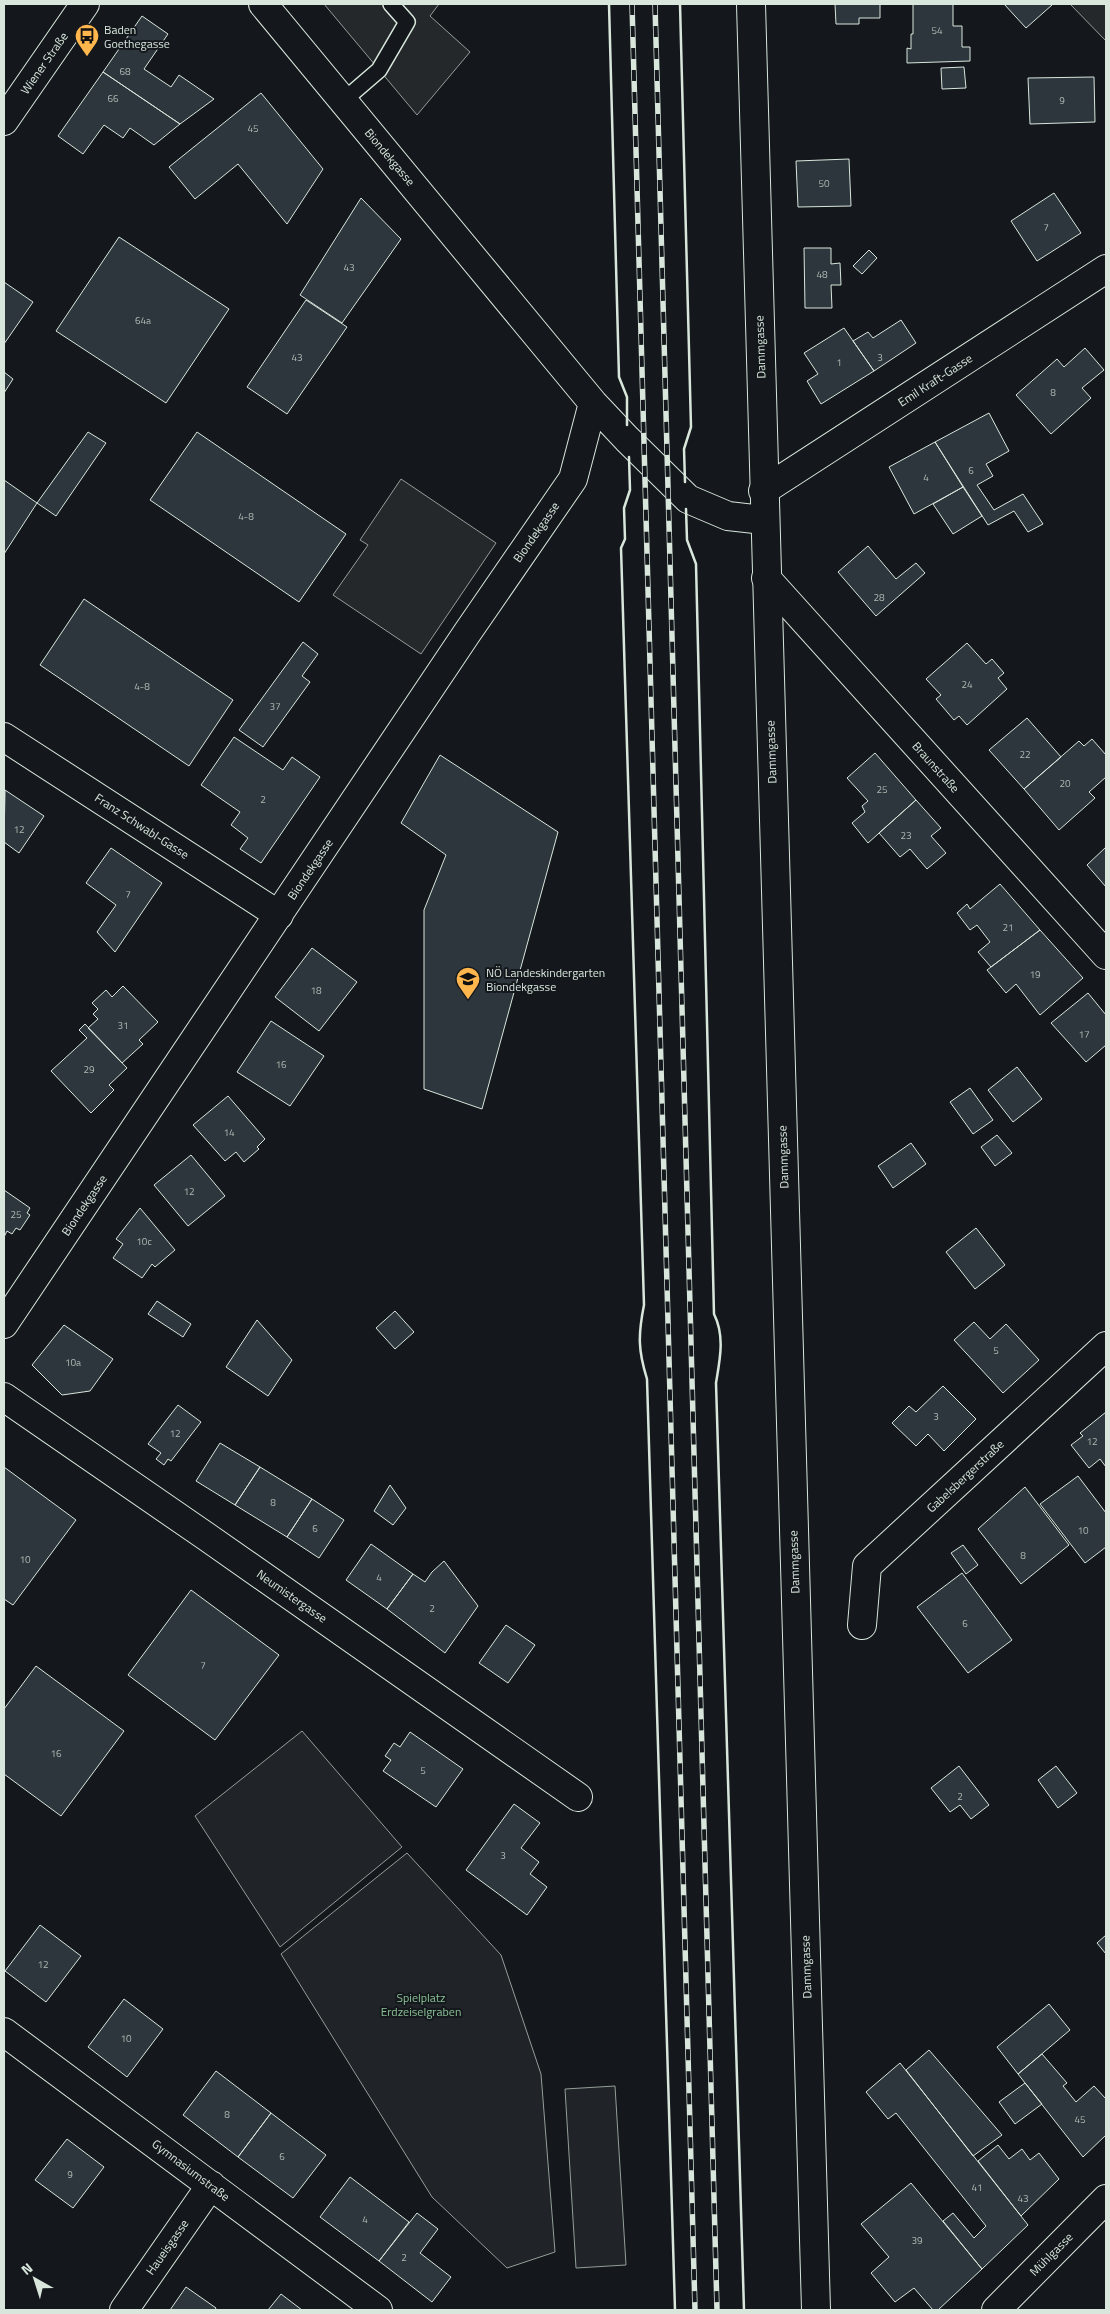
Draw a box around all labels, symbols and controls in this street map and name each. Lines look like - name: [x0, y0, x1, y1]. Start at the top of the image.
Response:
- place label: Baden Goethegasse: [104, 20, 170, 53]
- bus stop icon: Baden Goethegasse: [74, 23, 100, 57]
- house number: 54: [931, 23, 943, 38]
- street label: Wiener Straße: [15, 28, 73, 98]
- house number: 68: [119, 64, 131, 79]
- house number: 66: [107, 91, 119, 106]
- house number: 9: [1059, 93, 1065, 108]
- house number: 45: [247, 121, 259, 136]
- street label: Biondekgasse: [360, 124, 420, 190]
- house number: 50: [818, 176, 830, 191]
- house number: 7: [1043, 220, 1049, 235]
- house number: 43: [343, 260, 355, 275]
- house number: 48: [816, 267, 828, 282]
- house number: 64a: [135, 313, 151, 328]
- street label: Dammgasse: [749, 315, 771, 379]
- street label: Emil Kraft-Gasse: [894, 349, 976, 411]
- house number: 43: [291, 350, 303, 365]
- house number: 3: [877, 350, 883, 365]
- house number: 1: [836, 355, 842, 370]
- house number: 8: [1050, 385, 1056, 400]
- house number: 6: [968, 463, 974, 478]
- house number: 4: [923, 470, 929, 485]
- street label: Biondekgasse: [508, 498, 564, 566]
- house number: 4-8: [238, 509, 254, 524]
- house number: 28: [873, 590, 885, 605]
- house number: 24: [961, 677, 973, 692]
- house number: 4-8: [134, 679, 150, 694]
- house number: 37: [269, 699, 281, 714]
- street label: Dammgasse: [760, 720, 782, 784]
- street label: Braunstraße: [908, 737, 964, 797]
- house number: 22: [1019, 747, 1031, 762]
- house number: 20: [1059, 776, 1071, 791]
- house number: 25: [876, 782, 888, 797]
- street label: Franz Schwabl-Gasse: [91, 788, 193, 864]
- house number: 2: [260, 792, 266, 807]
- house number: 12: [13, 822, 25, 837]
- house number: 23: [900, 828, 912, 843]
- street label: Biondekgasse: [282, 835, 338, 903]
- house number: 7: [125, 887, 131, 902]
- house number: 21: [1002, 920, 1014, 935]
- place label: NÖ Landeskindergarten Biondekgasse: [486, 963, 605, 996]
- school or university icon: NÖ Landeskindergarten Biondekgasse: [455, 966, 481, 1000]
- house number: 19: [1029, 967, 1041, 982]
- house number: 18: [310, 983, 322, 998]
- house number: 31: [117, 1018, 129, 1033]
- house number: 17: [1078, 1027, 1090, 1042]
- house number: 16: [275, 1057, 287, 1072]
- house number: 29: [83, 1062, 95, 1077]
- house number: 14: [223, 1125, 235, 1140]
- street label: Dammgasse: [772, 1125, 794, 1189]
- street label: Biondekgasse: [56, 1171, 112, 1239]
- house number: 12: [183, 1184, 195, 1199]
- house number: 25: [10, 1207, 22, 1222]
- house number: 10c: [136, 1234, 152, 1249]
- house number: 5: [993, 1343, 999, 1358]
- house number: 10a: [65, 1355, 81, 1370]
- house number: 3: [933, 1409, 939, 1424]
- house number: 12: [169, 1426, 181, 1441]
- house number: 12: [1086, 1434, 1098, 1449]
- street label: Gabelsbergerstraße: [922, 1435, 1008, 1517]
- house number: 8: [270, 1495, 276, 1510]
- house number: 6: [312, 1521, 318, 1536]
- house number: 10: [1077, 1523, 1089, 1538]
- street label: Dammgasse: [783, 1530, 805, 1594]
- house number: 8: [1020, 1548, 1026, 1563]
- house number: 10: [19, 1552, 31, 1567]
- street label: Neumistergasse: [253, 1565, 331, 1627]
- house number: 4: [376, 1570, 382, 1585]
- house number: 2: [429, 1601, 435, 1616]
- house number: 6: [962, 1616, 968, 1631]
- house number: 7: [200, 1658, 206, 1673]
- house number: 16: [50, 1746, 62, 1761]
- house number: 5: [420, 1763, 426, 1778]
- house number: 2: [957, 1789, 963, 1804]
- house number: 3: [500, 1848, 506, 1863]
- street label: Dammgasse: [795, 1935, 817, 1999]
- house number: 12: [37, 1957, 49, 1972]
- park label: Spielplatz Erdzeiselgraben: [381, 1988, 461, 2021]
- house number: 10: [120, 2031, 132, 2046]
- house number: 8: [224, 2107, 230, 2122]
- house number: 45: [1074, 2112, 1086, 2127]
- street label: Gymnasiumstraße: [148, 2134, 234, 2206]
- house number: 6: [279, 2149, 285, 2164]
- house number: 9: [67, 2167, 73, 2182]
- house number: 41: [971, 2180, 983, 2195]
- house number: 43: [1017, 2191, 1029, 2206]
- house number: 4: [362, 2212, 368, 2227]
- street label: Haueisgasse: [141, 2215, 193, 2279]
- street label: Mühlgasse: [1025, 2228, 1077, 2280]
- house number: 39: [911, 2233, 923, 2248]
- house number: 2: [401, 2250, 407, 2265]
- north arrow: [10, 2254, 60, 2304]
- text: N: [16, 2257, 37, 2280]

